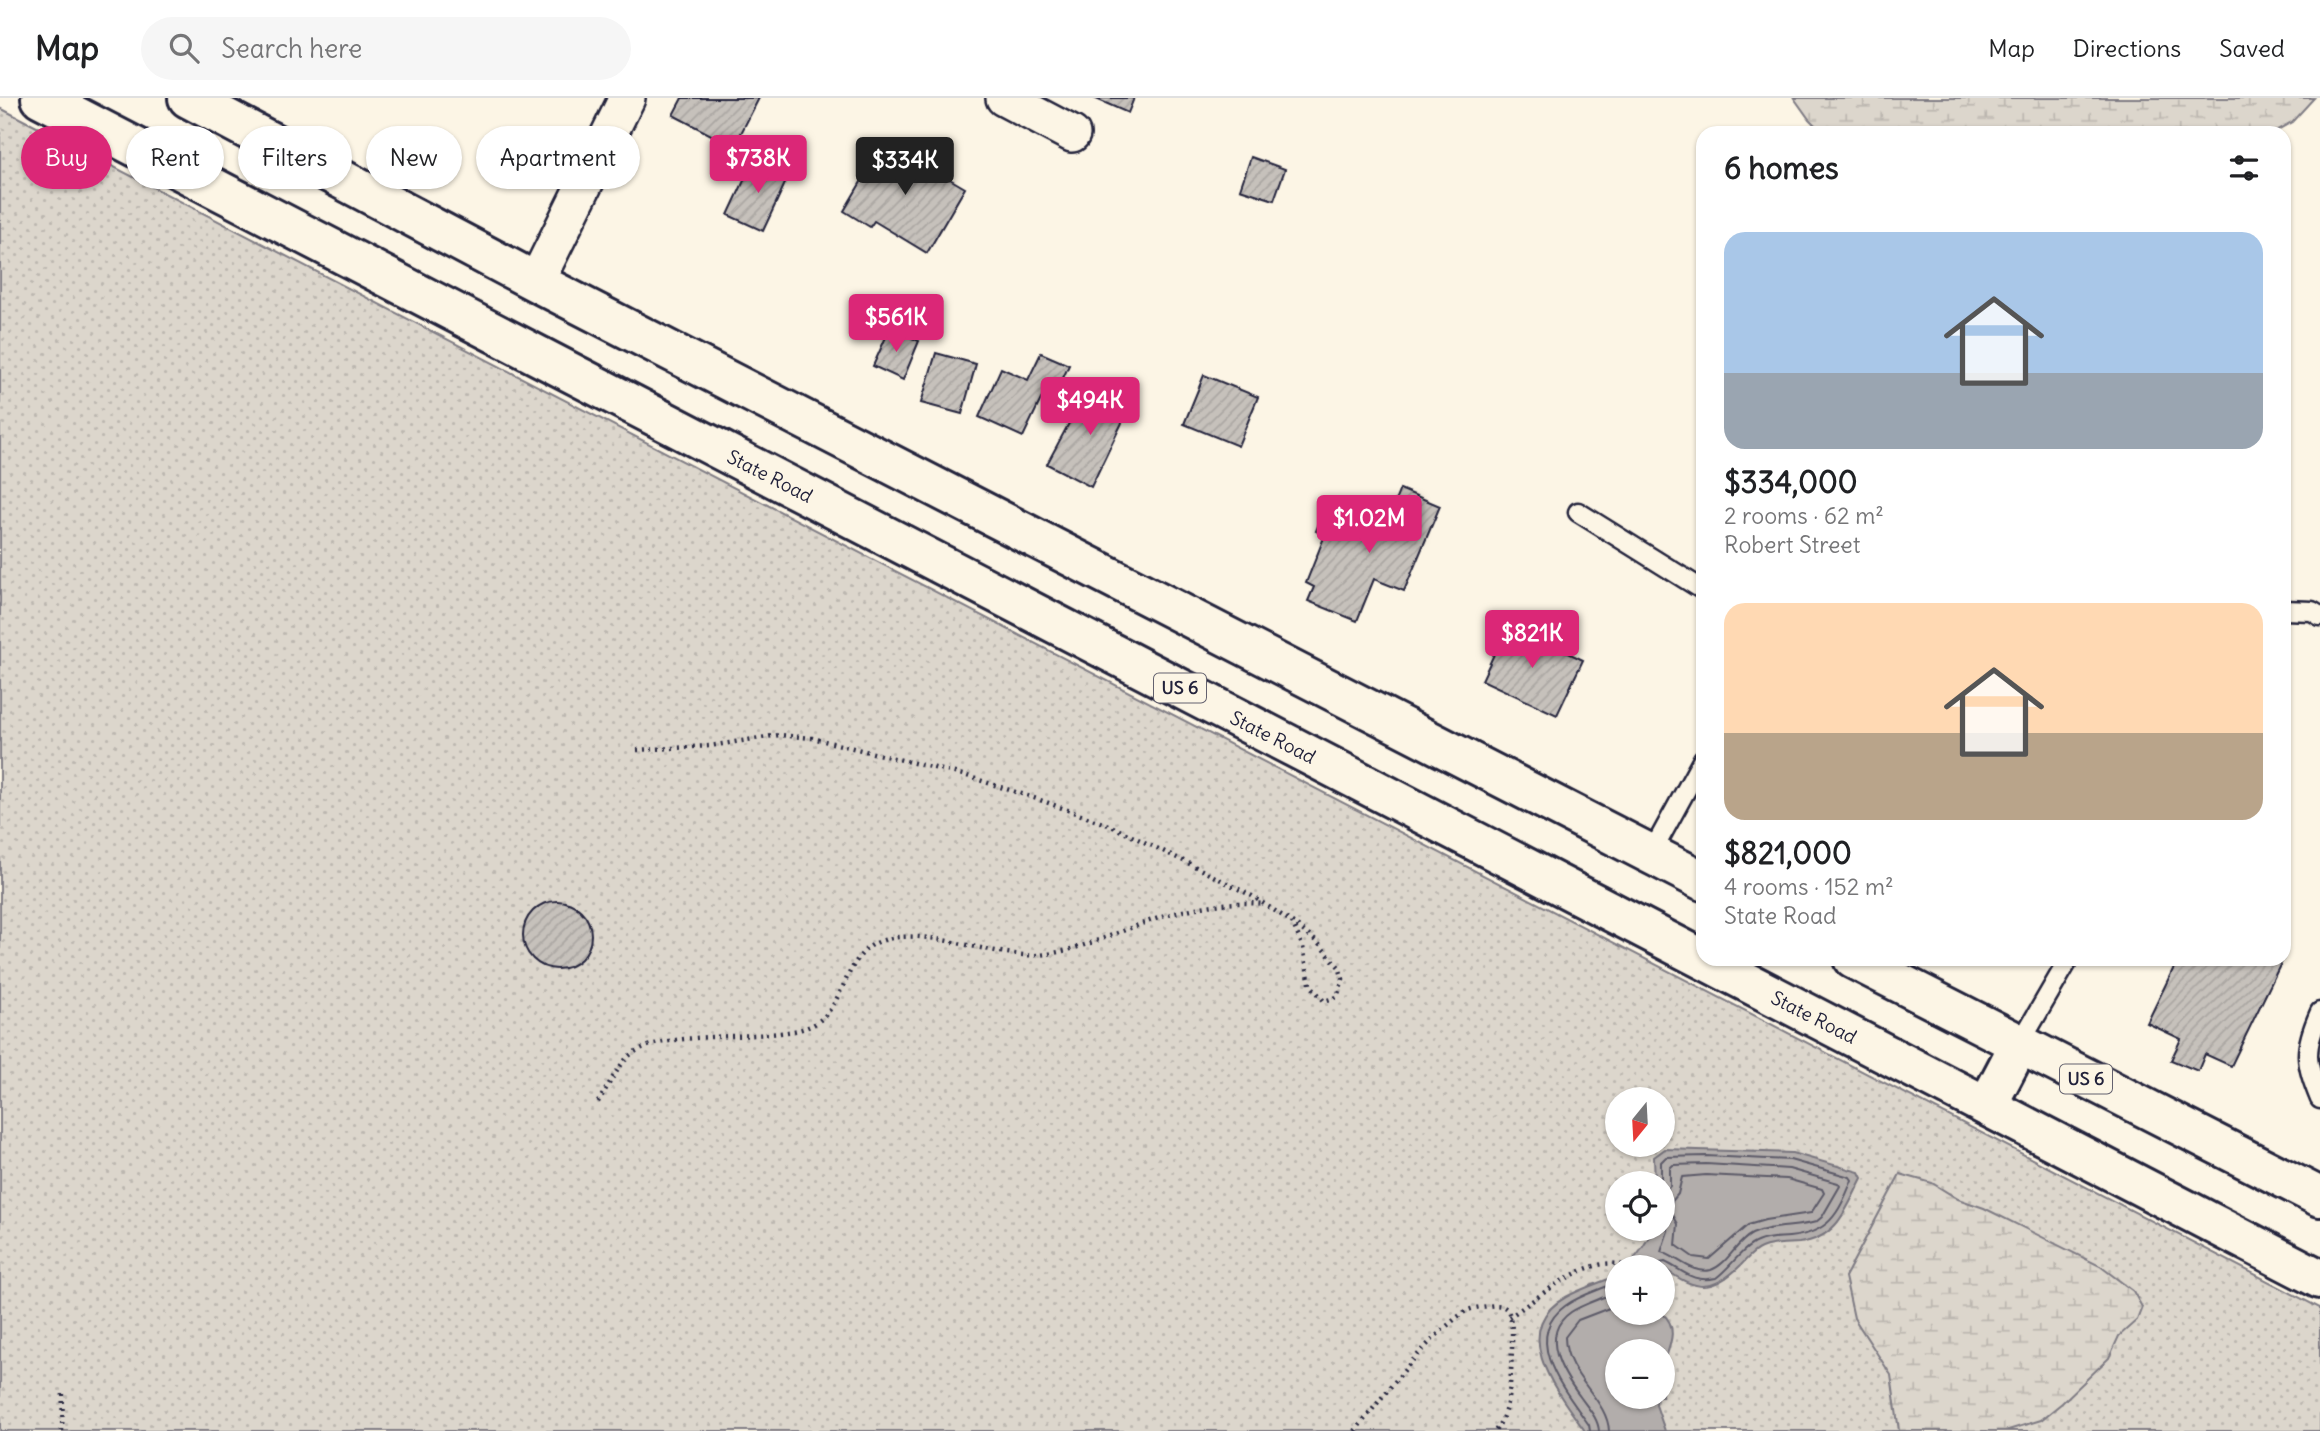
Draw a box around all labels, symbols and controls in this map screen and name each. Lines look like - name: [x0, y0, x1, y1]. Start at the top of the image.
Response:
- search box: [141, 17, 631, 80]
- text: Map: [35, 27, 99, 69]
- icon: search: [165, 29, 203, 67]
- text: Search here: [221, 32, 362, 65]
- text: Map: [1988, 33, 2035, 63]
- text: Directions: [2073, 33, 2181, 63]
- text: Saved: [2219, 33, 2285, 63]
- chip: Buy: [21, 126, 112, 189]
- chip: Rent: [126, 126, 224, 189]
- chip: Filters: [238, 126, 352, 189]
- chip: New: [366, 126, 462, 189]
- chip: Apartment: [476, 126, 640, 189]
- pin: $738K: [709, 136, 807, 195]
- pin: $334K: [856, 138, 954, 197]
- text: $738K: [726, 143, 790, 172]
- text: $334K: [872, 145, 938, 174]
- text: 6 homes: [1724, 149, 1839, 187]
- icon: filters: [2225, 149, 2263, 187]
- icon: home: [1931, 278, 2057, 404]
- pin: $561K: [847, 294, 945, 354]
- text: $561K: [865, 302, 927, 331]
- pin: $494K: [1041, 378, 1139, 437]
- text: $494K: [1057, 385, 1123, 414]
- street label: State Road: [723, 444, 817, 508]
- text: $334,000: [1724, 463, 1858, 501]
- pin: $1.02M: [1312, 496, 1426, 555]
- text: 2 rooms · 62 m²: [1724, 501, 1884, 530]
- text: $1.02M: [1333, 503, 1405, 532]
- text: Robert Street: [1724, 530, 1860, 559]
- pin: $821K: [1483, 610, 1581, 670]
- text: $821K: [1501, 618, 1563, 647]
- icon: home: [1931, 649, 2057, 775]
- road number: US 6: [1154, 674, 1206, 702]
- street label: State Road: [1226, 705, 1320, 769]
- text: $821,000: [1724, 834, 1852, 872]
- text: 4 rooms · 152 m²: [1724, 872, 1894, 901]
- text: State Road: [1724, 901, 1837, 930]
- street label: State Road: [1767, 985, 1861, 1049]
- road number: US 6: [2060, 1064, 2112, 1094]
- north arrow: [1605, 1087, 1675, 1157]
- map controls: [1605, 1087, 1675, 1409]
- button: locate: [1605, 1171, 1675, 1241]
- button: +: [1605, 1255, 1675, 1325]
- button: −: [1605, 1339, 1675, 1409]

